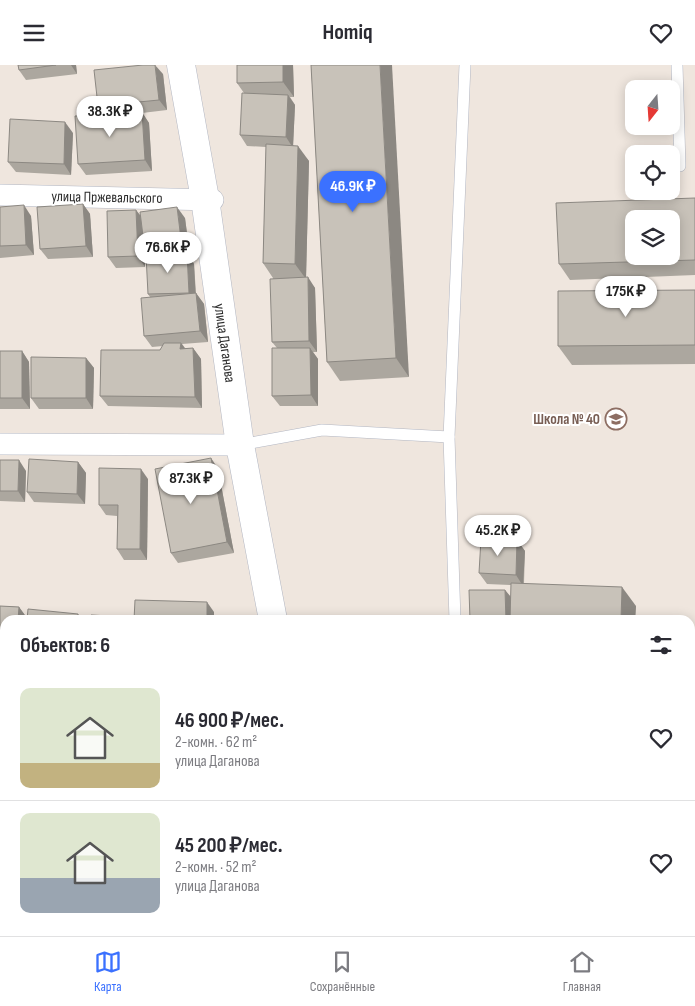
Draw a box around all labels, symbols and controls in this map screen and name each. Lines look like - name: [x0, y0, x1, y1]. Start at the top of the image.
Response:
- icon: menu: [20, 19, 48, 47]
- text: Homiq: [323, 19, 372, 46]
- icon: heart: [647, 19, 675, 47]
- north arrow: [625, 80, 680, 135]
- map controls: [625, 80, 680, 265]
- pin: 38.3K ₽: [64, 95, 156, 138]
- text: 38.3K ₽: [87, 102, 133, 121]
- button: locate: [625, 145, 680, 200]
- pin: 46.9K ₽: [307, 171, 399, 213]
- text: 46.9K ₽: [330, 177, 376, 196]
- street label: улица Пржевальского: [51, 187, 163, 208]
- button: layers: [625, 210, 680, 265]
- pin: 76.6K ₽: [122, 231, 214, 274]
- text: 76.6K ₽: [146, 238, 190, 257]
- pin: 175K ₽: [585, 275, 667, 318]
- text: 175K ₽: [606, 282, 646, 301]
- street label: улица Даганова: [210, 302, 239, 384]
- school or university icon: Школа № 40: [604, 407, 628, 431]
- place label: Школа № 40: [533, 410, 600, 429]
- pin: 87.3K ₽: [145, 463, 237, 505]
- text: 87.3K ₽: [169, 469, 213, 488]
- pin: 45.2K ₽: [452, 515, 544, 557]
- text: 45.2K ₽: [475, 521, 521, 540]
- icon: filters: [647, 631, 675, 659]
- text: Объектов: 6: [20, 633, 110, 658]
- icon: home: [60, 708, 120, 768]
- text: 46 900 ₽/мес.: [175, 708, 284, 733]
- icon: heart: [647, 724, 675, 752]
- text: 2-комн. · 62 m²: [175, 733, 257, 752]
- text: улица Даганова: [175, 752, 260, 771]
- icon: home: [60, 833, 120, 893]
- text: 45 200 ₽/мес.: [175, 833, 283, 858]
- icon: heart: [647, 849, 675, 877]
- text: 2-комн. · 52 m²: [175, 858, 257, 877]
- text: улица Даганова: [175, 877, 260, 896]
- tab: Карта: [94, 948, 122, 995]
- tab: Сохранённые: [310, 948, 375, 995]
- tab: Главная: [563, 948, 601, 995]

